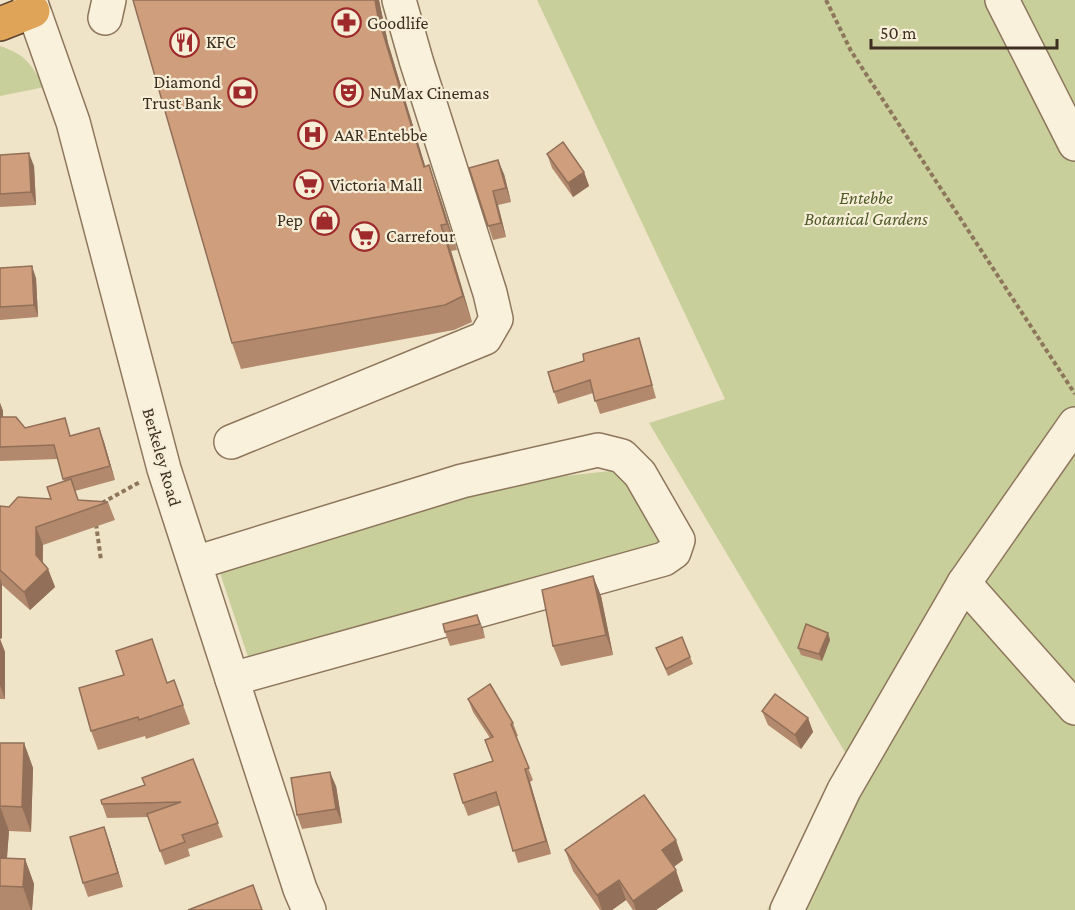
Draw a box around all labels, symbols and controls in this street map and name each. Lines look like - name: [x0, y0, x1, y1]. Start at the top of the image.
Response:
- pharmacy icon: Goodlife: [330, 7, 362, 39]
- scale bar: [871, 12, 1057, 50]
- place label: Goodlife: [367, 13, 428, 33]
- text: 50 m: [880, 23, 917, 43]
- restaurant icon: KFC: [169, 26, 201, 58]
- place label: KFC: [206, 32, 236, 52]
- place label: Diamond Trust Bank: [142, 72, 222, 113]
- bank icon: Diamond Trust Bank: [226, 76, 258, 108]
- theatre icon: NuMax Cinemas: [333, 77, 365, 109]
- place label: NuMax Cinemas: [370, 83, 489, 103]
- hospital icon: AAR Entebbe: [297, 119, 329, 151]
- place label: AAR Entebbe: [334, 125, 427, 145]
- supermarket icon: Victoria Mall: [293, 169, 325, 201]
- place label: Victoria Mall: [330, 175, 423, 195]
- park label: Entebbe Botanical Gardens: [804, 188, 928, 229]
- shop icon: Pep: [308, 204, 340, 236]
- place label: Pep: [277, 210, 303, 230]
- supermarket icon: Carrefour: [349, 220, 381, 252]
- place label: Carrefour: [386, 226, 456, 246]
- street label: Berkeley Road: [138, 406, 186, 509]

